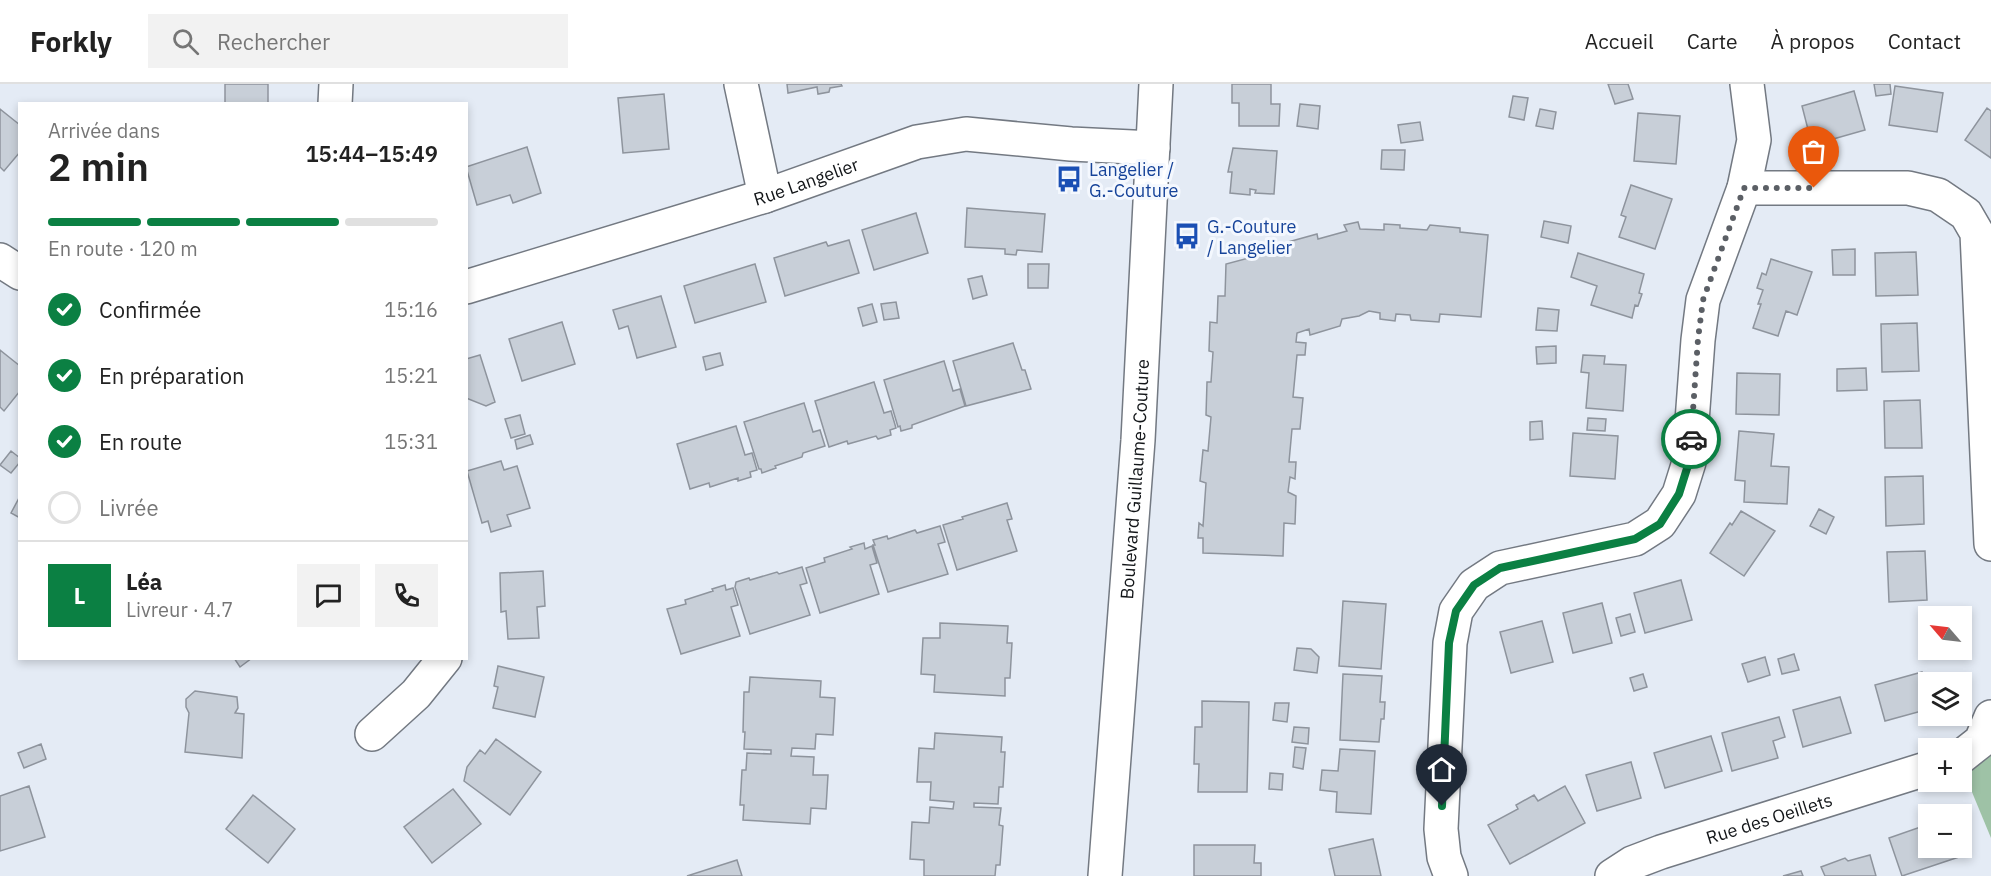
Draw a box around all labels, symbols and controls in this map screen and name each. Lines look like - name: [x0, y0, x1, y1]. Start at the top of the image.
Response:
- search box: [148, 14, 568, 68]
- text: Forkly: [30, 23, 112, 60]
- icon: search: [169, 25, 202, 58]
- text: Rechercher: [217, 27, 330, 56]
- text: Accueil: [1585, 27, 1654, 55]
- text: Carte: [1687, 27, 1738, 55]
- text: À propos: [1771, 27, 1855, 55]
- text: Contact: [1888, 27, 1961, 55]
- text: Arrivée dans: [48, 117, 160, 144]
- pin: [1788, 126, 1839, 188]
- icon: bag: [1797, 135, 1830, 168]
- text: 15:44–15:49: [305, 139, 438, 168]
- text: 2 min: [48, 141, 149, 192]
- street label: Rue Langelier: [751, 152, 862, 210]
- place label: Langelier / G.-Couture: [1089, 158, 1178, 202]
- bus stop icon: Langelier / G.-Couture: [1054, 164, 1084, 194]
- place label: G.-Couture / Langelier: [1207, 215, 1296, 259]
- bus stop icon: G.-Couture / Langelier: [1172, 221, 1202, 251]
- text: En route · 120 m: [48, 235, 198, 262]
- icon: check: [48, 293, 81, 326]
- text: Confirmée: [99, 295, 201, 324]
- text: 15:16: [384, 296, 438, 323]
- street label: Boulevard Guillaume-Couture: [1114, 358, 1154, 600]
- icon: check: [48, 359, 81, 392]
- text: En préparation: [99, 361, 245, 390]
- text: 15:21: [384, 362, 438, 389]
- courier: [1661, 409, 1721, 469]
- icon: car: [1675, 423, 1708, 456]
- icon: check: [48, 425, 81, 458]
- text: En route: [99, 427, 182, 456]
- text: 15:31: [384, 428, 438, 455]
- text: Livrée: [99, 493, 158, 522]
- button: chat: [297, 564, 360, 627]
- button: phone: [375, 564, 438, 627]
- text: Léa: [126, 567, 162, 596]
- text: L: [74, 581, 85, 610]
- text: Livreur · 4.7: [126, 596, 233, 623]
- north arrow: [1918, 606, 1972, 660]
- map controls: [1918, 606, 1972, 858]
- button: layers: [1918, 672, 1972, 726]
- button: +: [1918, 738, 1972, 792]
- pin: [1416, 744, 1467, 806]
- icon: home: [1425, 753, 1458, 786]
- street label: Rue des Oeillets: [1703, 788, 1835, 849]
- button: −: [1918, 804, 1972, 858]

